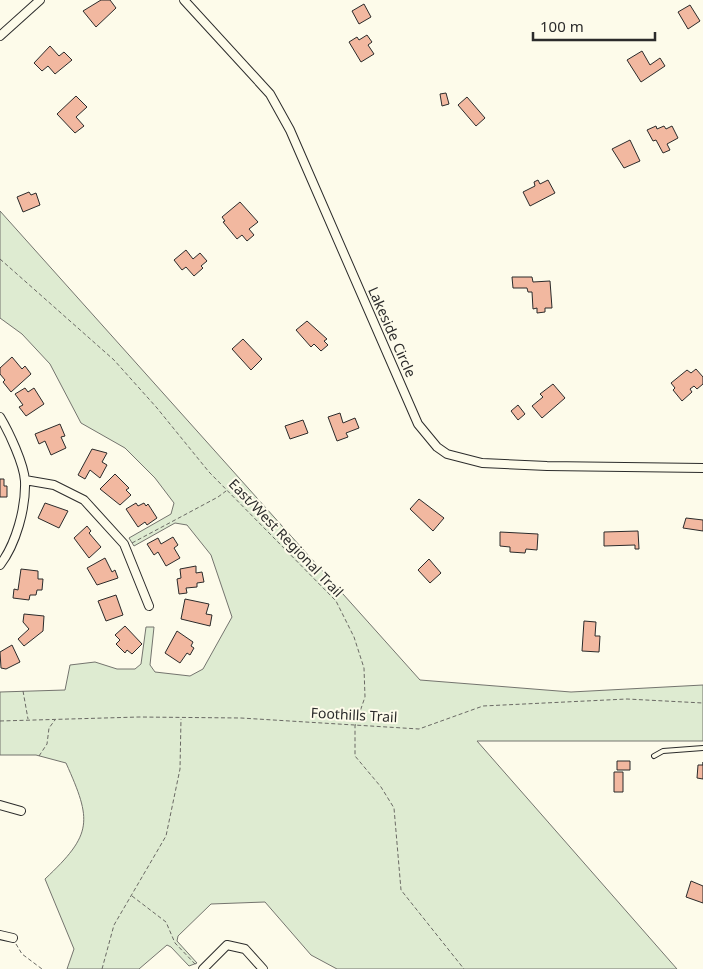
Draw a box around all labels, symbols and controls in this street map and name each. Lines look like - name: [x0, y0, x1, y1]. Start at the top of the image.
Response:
- scale bar: [533, 10, 656, 42]
- text: 100 m: [540, 16, 584, 36]
- street label: Lakeside Circle: [364, 284, 421, 380]
- street label: East/West Regional Trail: [225, 474, 348, 601]
- street label: Foothills Trail: [310, 703, 398, 726]

